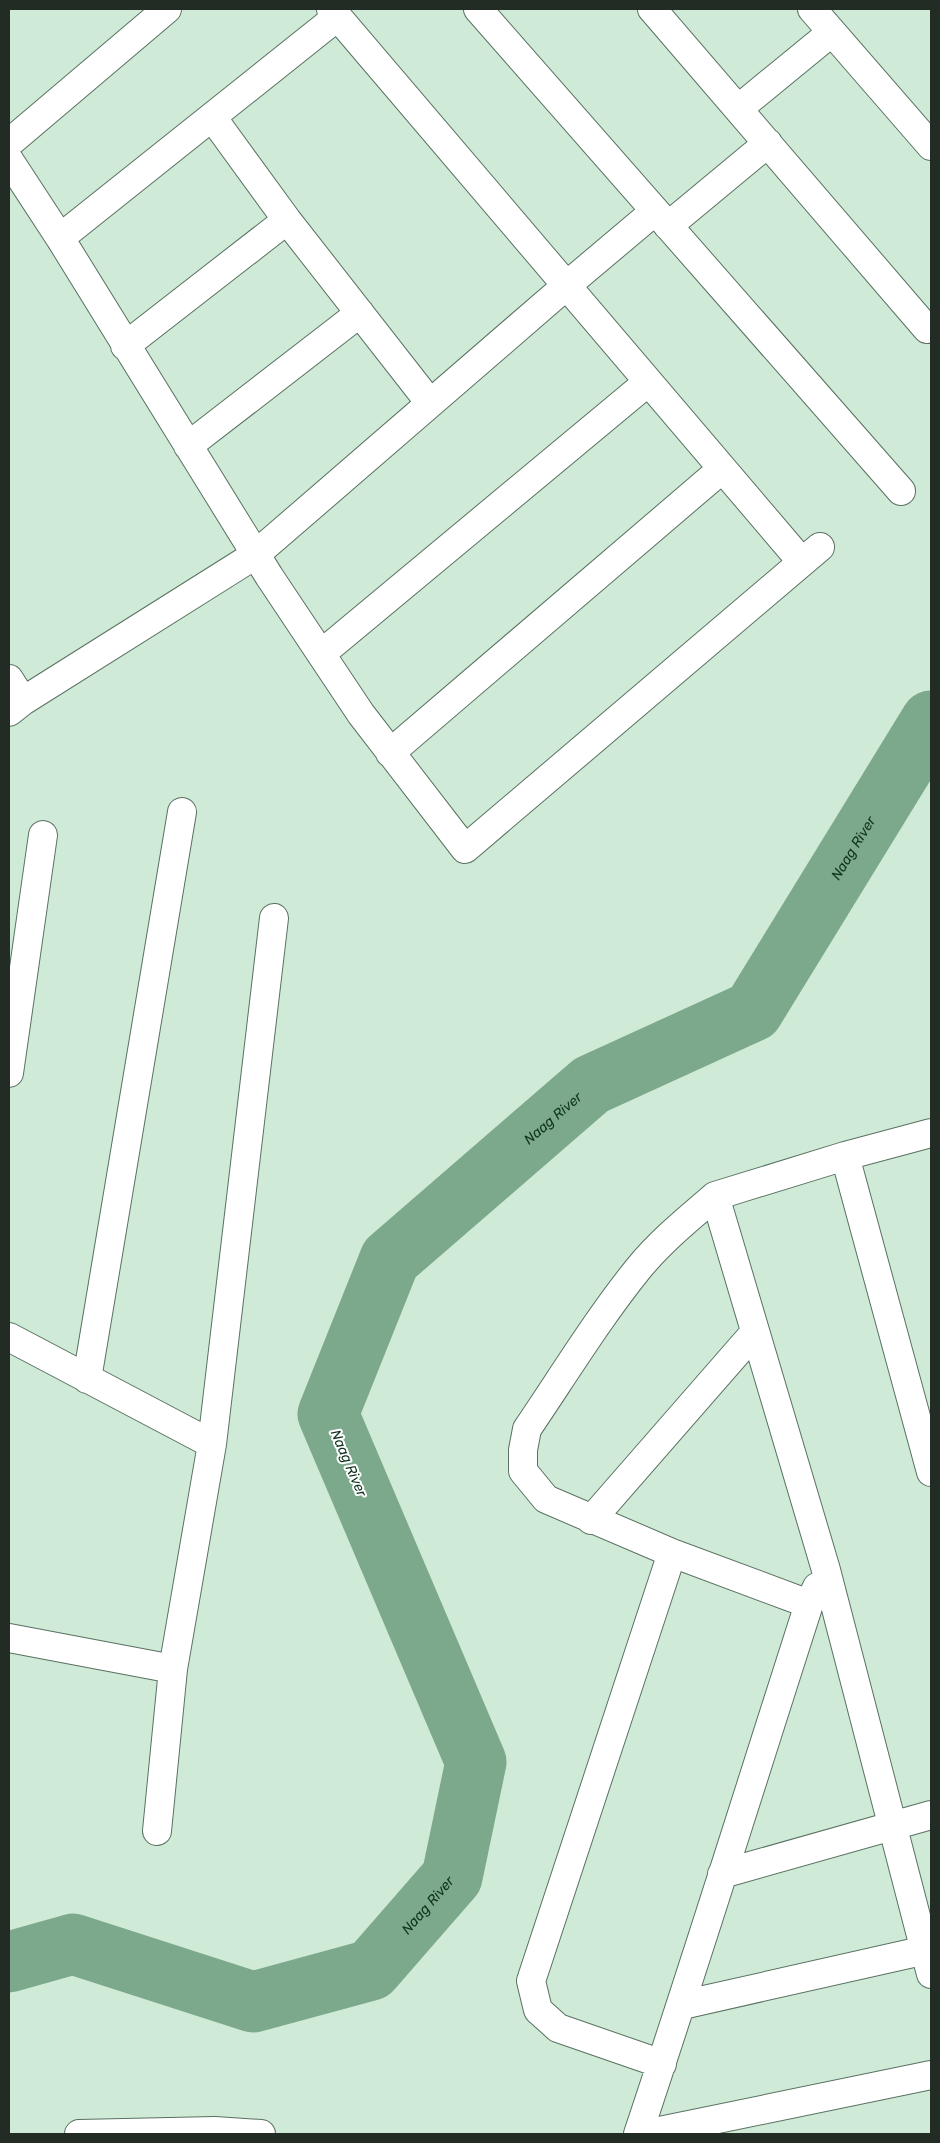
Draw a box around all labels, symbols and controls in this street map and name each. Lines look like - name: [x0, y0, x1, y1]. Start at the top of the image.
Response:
- water label: Naag River: [828, 813, 880, 883]
- water label: Naag River: [521, 1088, 586, 1148]
- water label: Naag River: [327, 1427, 371, 1500]
- water label: Naag River: [398, 1872, 458, 1938]

